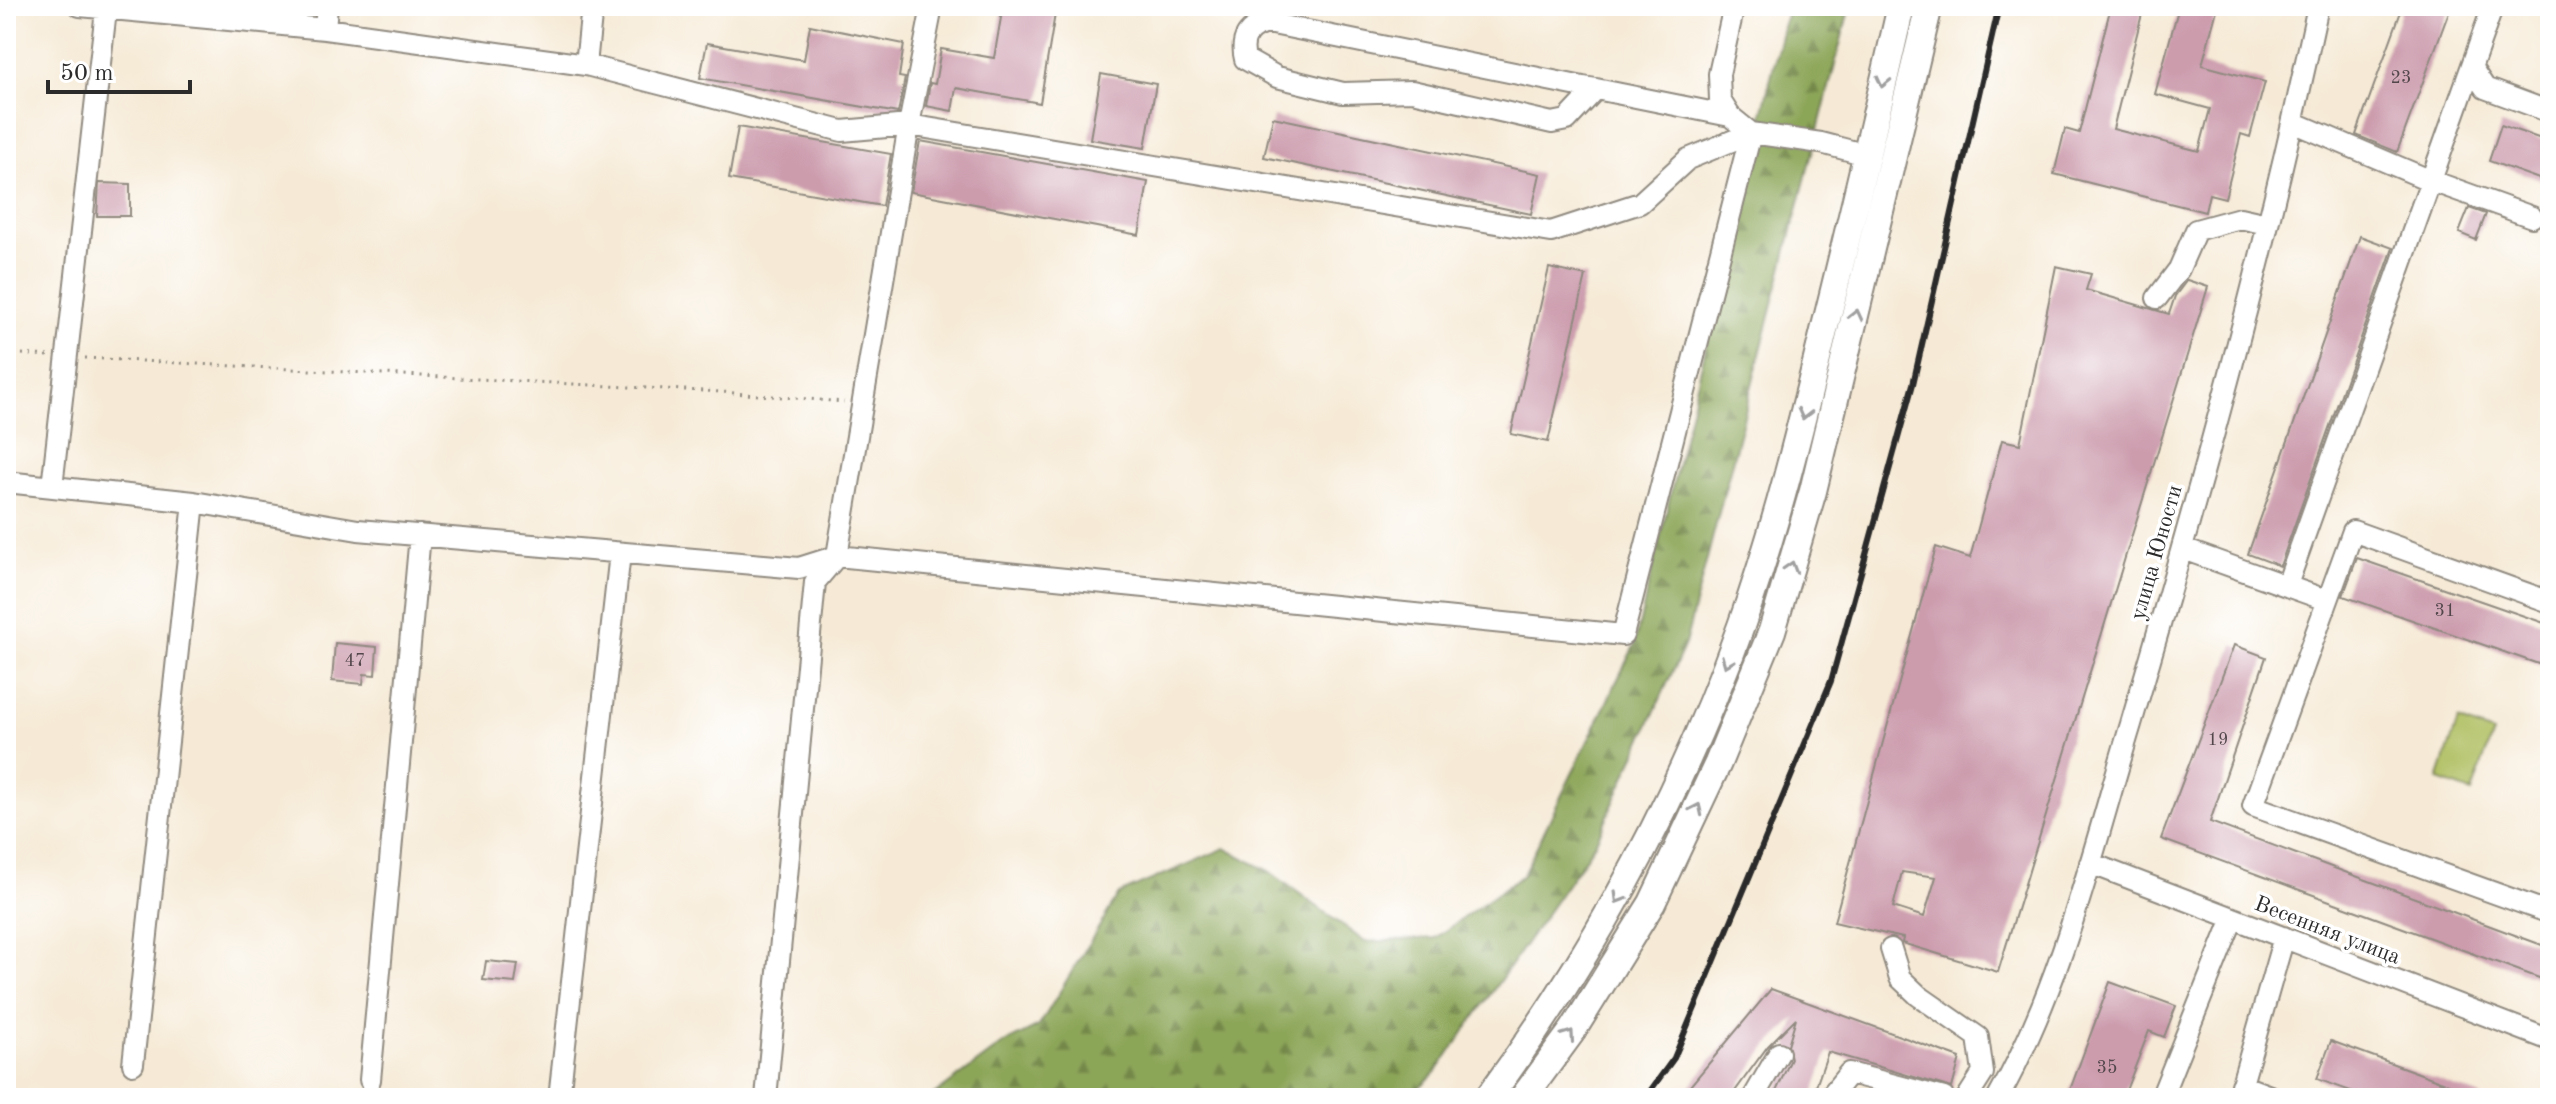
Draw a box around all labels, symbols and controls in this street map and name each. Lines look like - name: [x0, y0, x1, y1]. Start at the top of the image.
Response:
- scale bar: [48, 44, 190, 94]
- text: 50 m: [60, 62, 114, 86]
- house number: 23: [2391, 69, 2411, 87]
- one-way arrow: [1876, 75, 1893, 88]
- one-way arrow: [1847, 309, 1864, 323]
- one-way arrow: [1796, 407, 1813, 420]
- street label: улица Юности: [2127, 483, 2187, 623]
- one-way arrow: [1782, 561, 1798, 574]
- house number: 31: [2435, 602, 2455, 620]
- house number: 47: [345, 652, 365, 670]
- one-way arrow: [1720, 654, 1737, 668]
- house number: 19: [2208, 731, 2228, 749]
- one-way arrow: [1687, 802, 1703, 817]
- one-way arrow: [1613, 889, 1629, 904]
- street label: Весенняя улица: [2251, 893, 2403, 969]
- one-way arrow: [1559, 1029, 1574, 1044]
- house number: 35: [2097, 1059, 2117, 1077]

